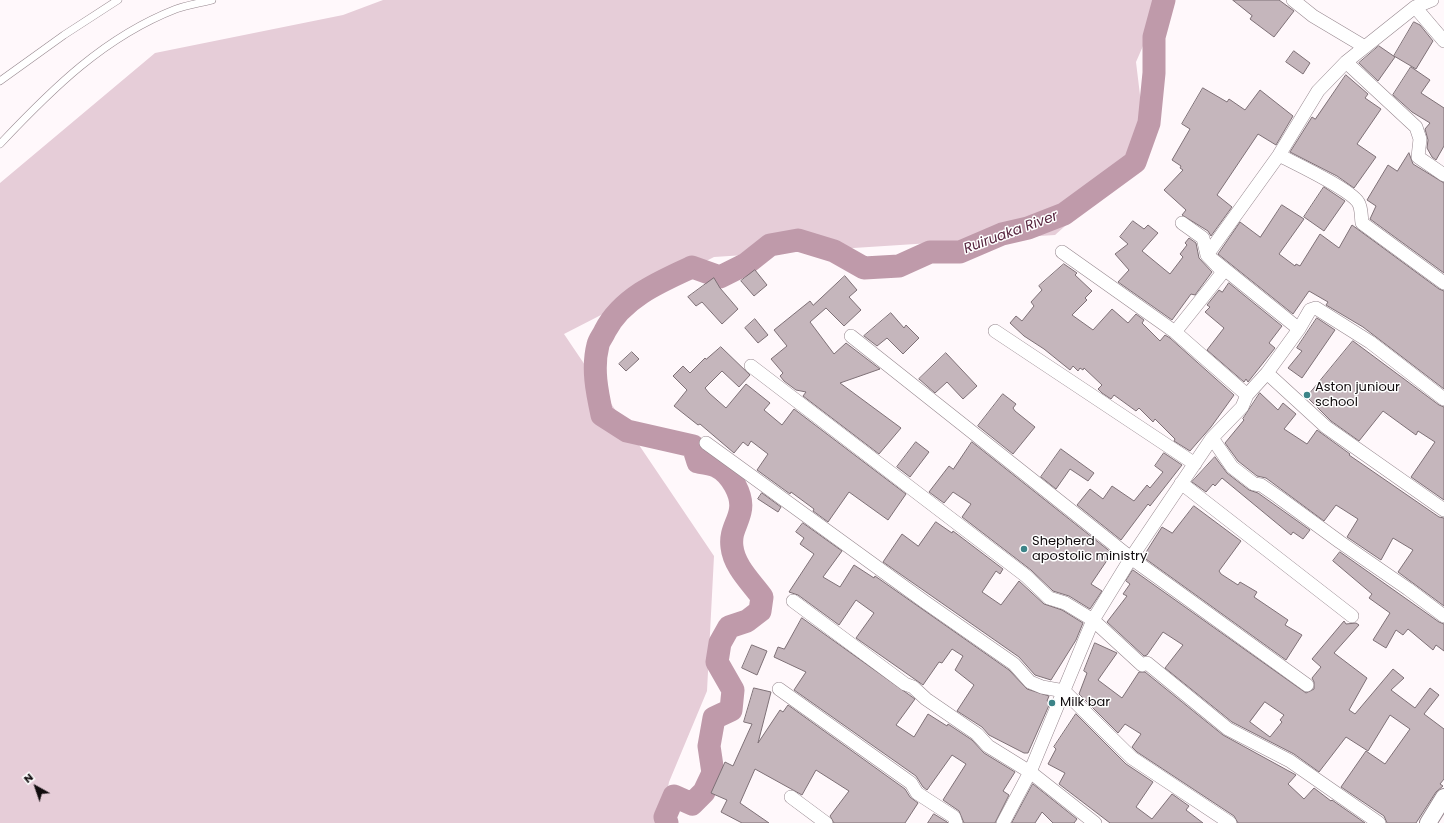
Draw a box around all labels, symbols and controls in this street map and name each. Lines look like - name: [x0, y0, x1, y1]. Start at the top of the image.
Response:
- water label: Ruiruaka River: [962, 208, 1060, 258]
- place label: Aston juniour school: [1315, 380, 1400, 411]
- marker: Aston juniour school: [1302, 390, 1312, 400]
- place label: Shepherd apostolic ministry: [1032, 534, 1147, 565]
- marker: Shepherd apostolic ministry: [1019, 544, 1029, 554]
- place label: Milk bar: [1060, 695, 1110, 711]
- marker: Milk bar: [1047, 698, 1057, 708]
- north arrow: [16, 767, 56, 807]
- text: N: [20, 769, 37, 787]

